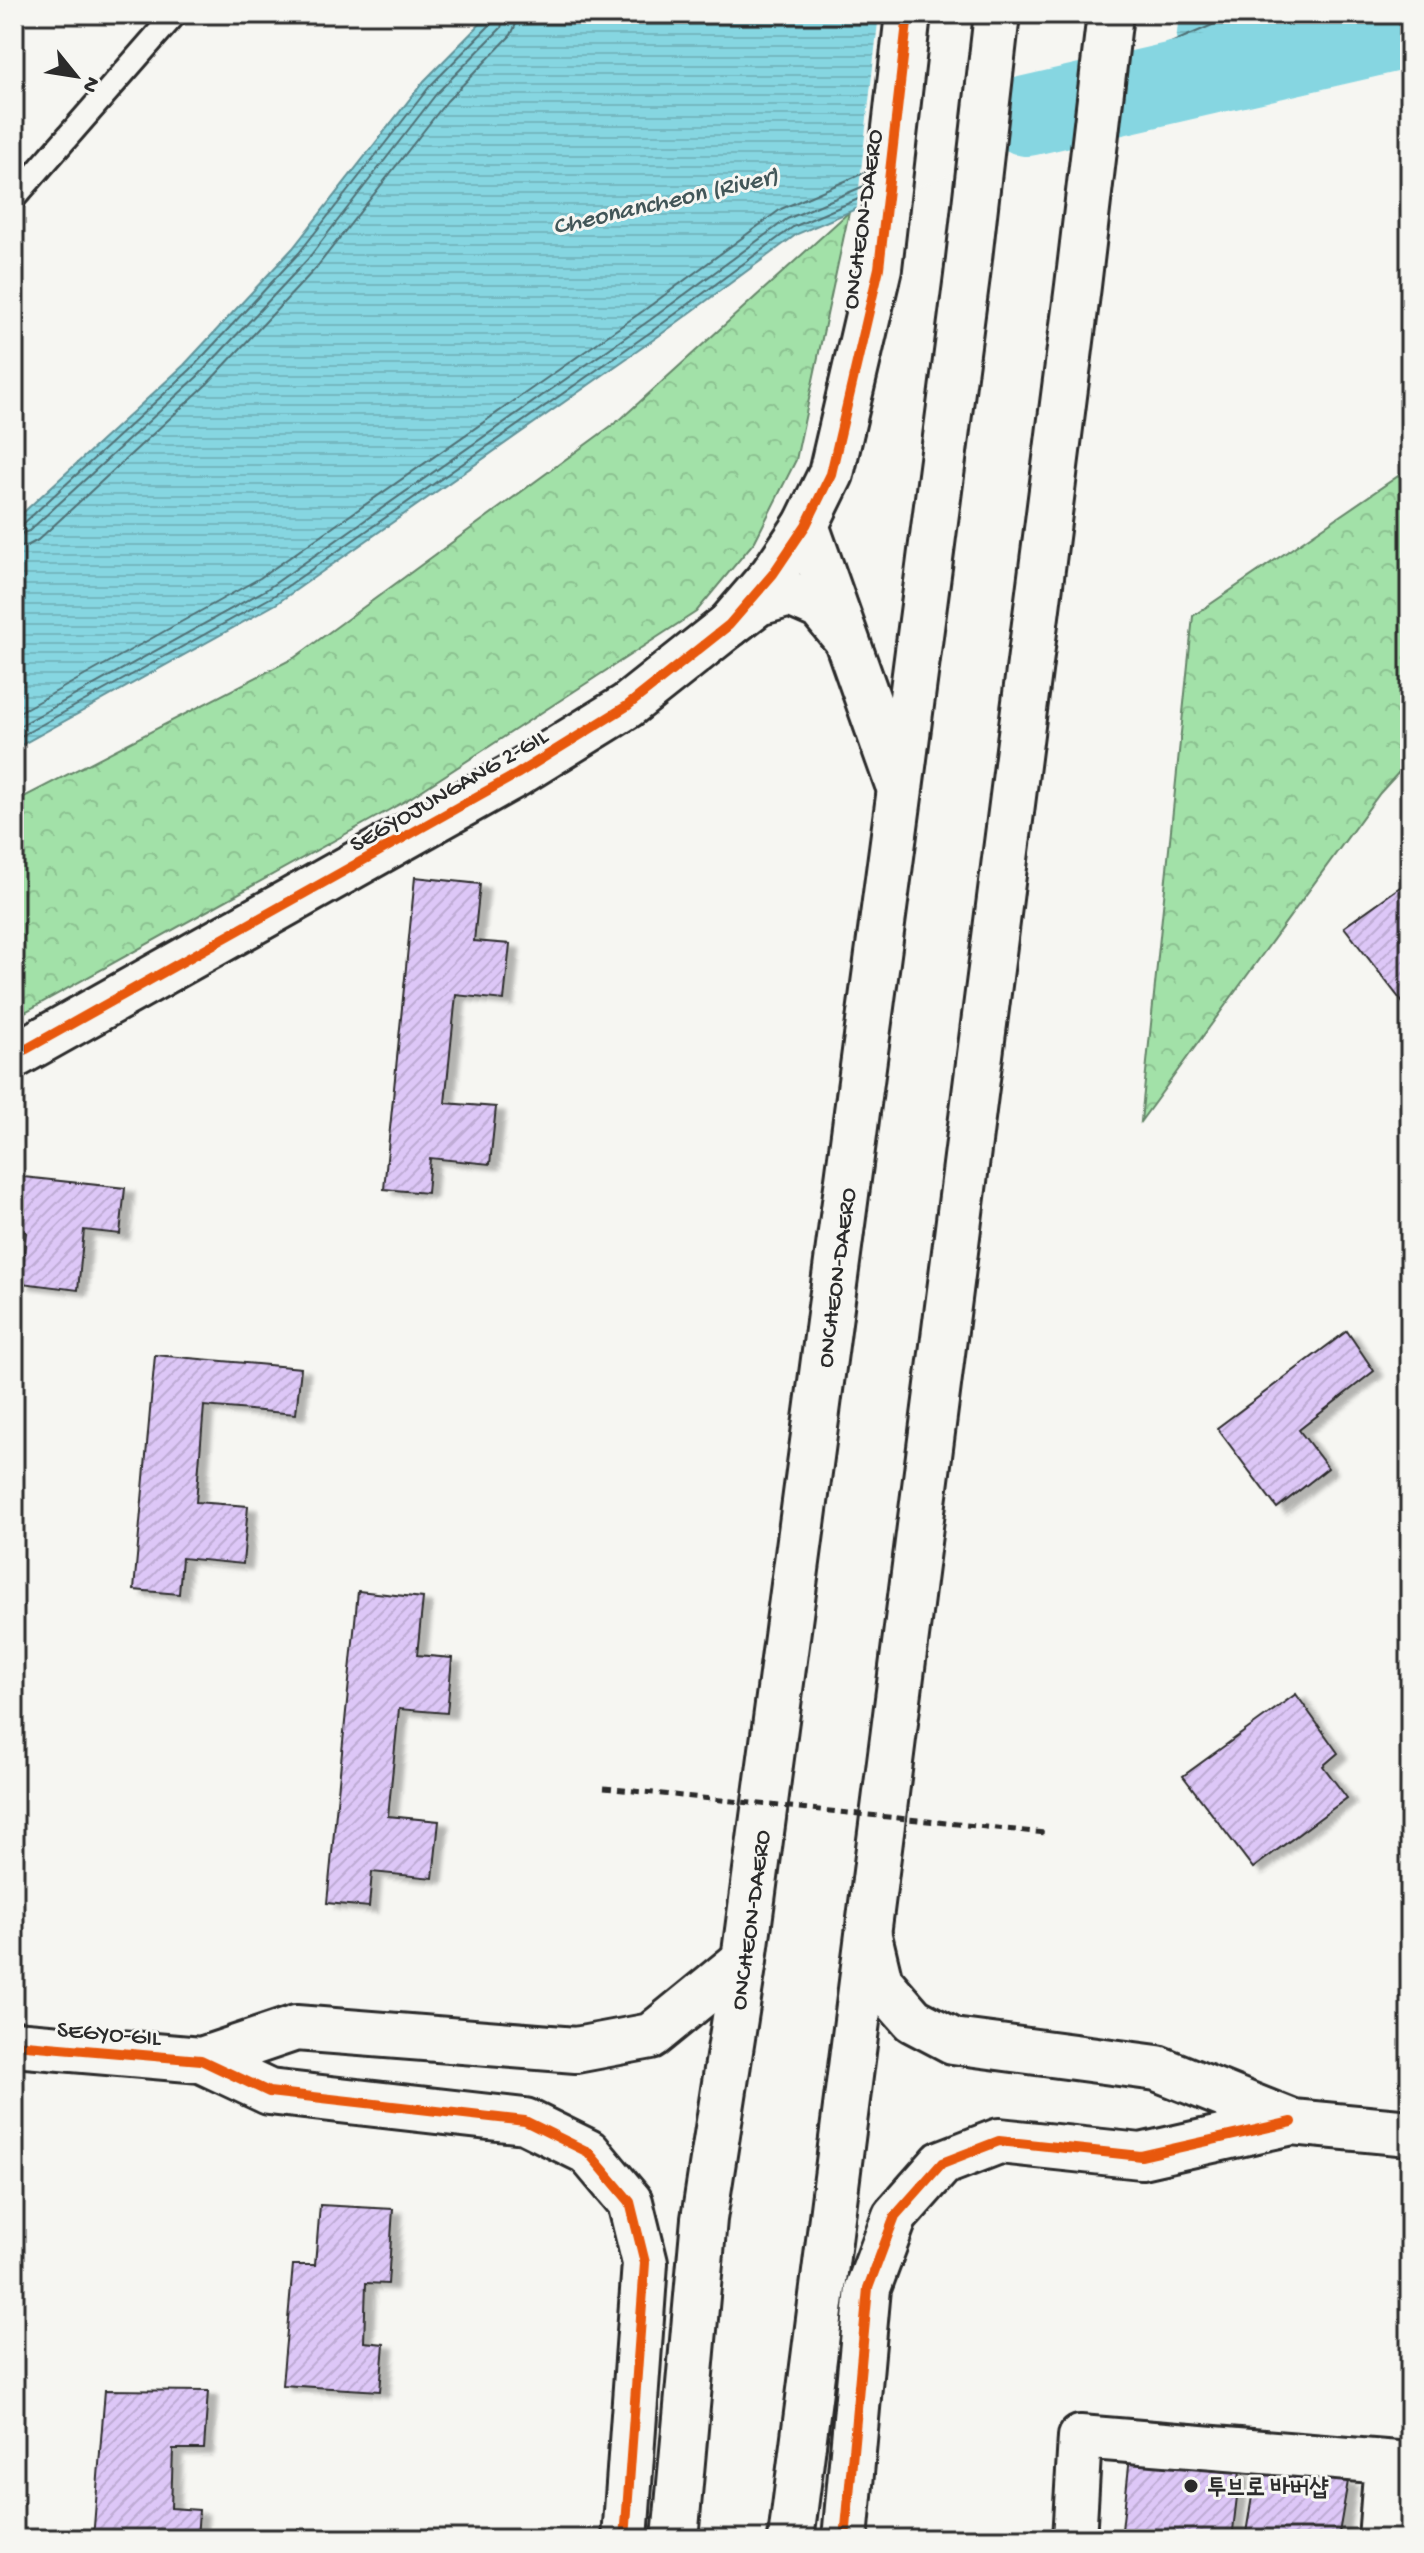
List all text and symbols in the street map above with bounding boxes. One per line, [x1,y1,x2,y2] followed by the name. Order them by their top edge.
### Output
[36,36,116,116] north arrow
[75,71,105,97] text: N
[837,128,891,311] street label: ONCHEON-DAERO
[550,162,782,244] water label: Cheonancheon (River)
[346,723,555,861] street label: SEGYOJUNGANG 2-GIL
[812,1186,865,1370] street label: ONCHEON-DAERO
[725,1828,779,2012] street label: ONCHEON-DAERO
[56,2017,163,2055] street label: SEGYO-GIL
[1207,2475,1329,2504] place label: 투브로 바버샵
[1182,2477,1200,2495] marker: 투브로 바버샵

